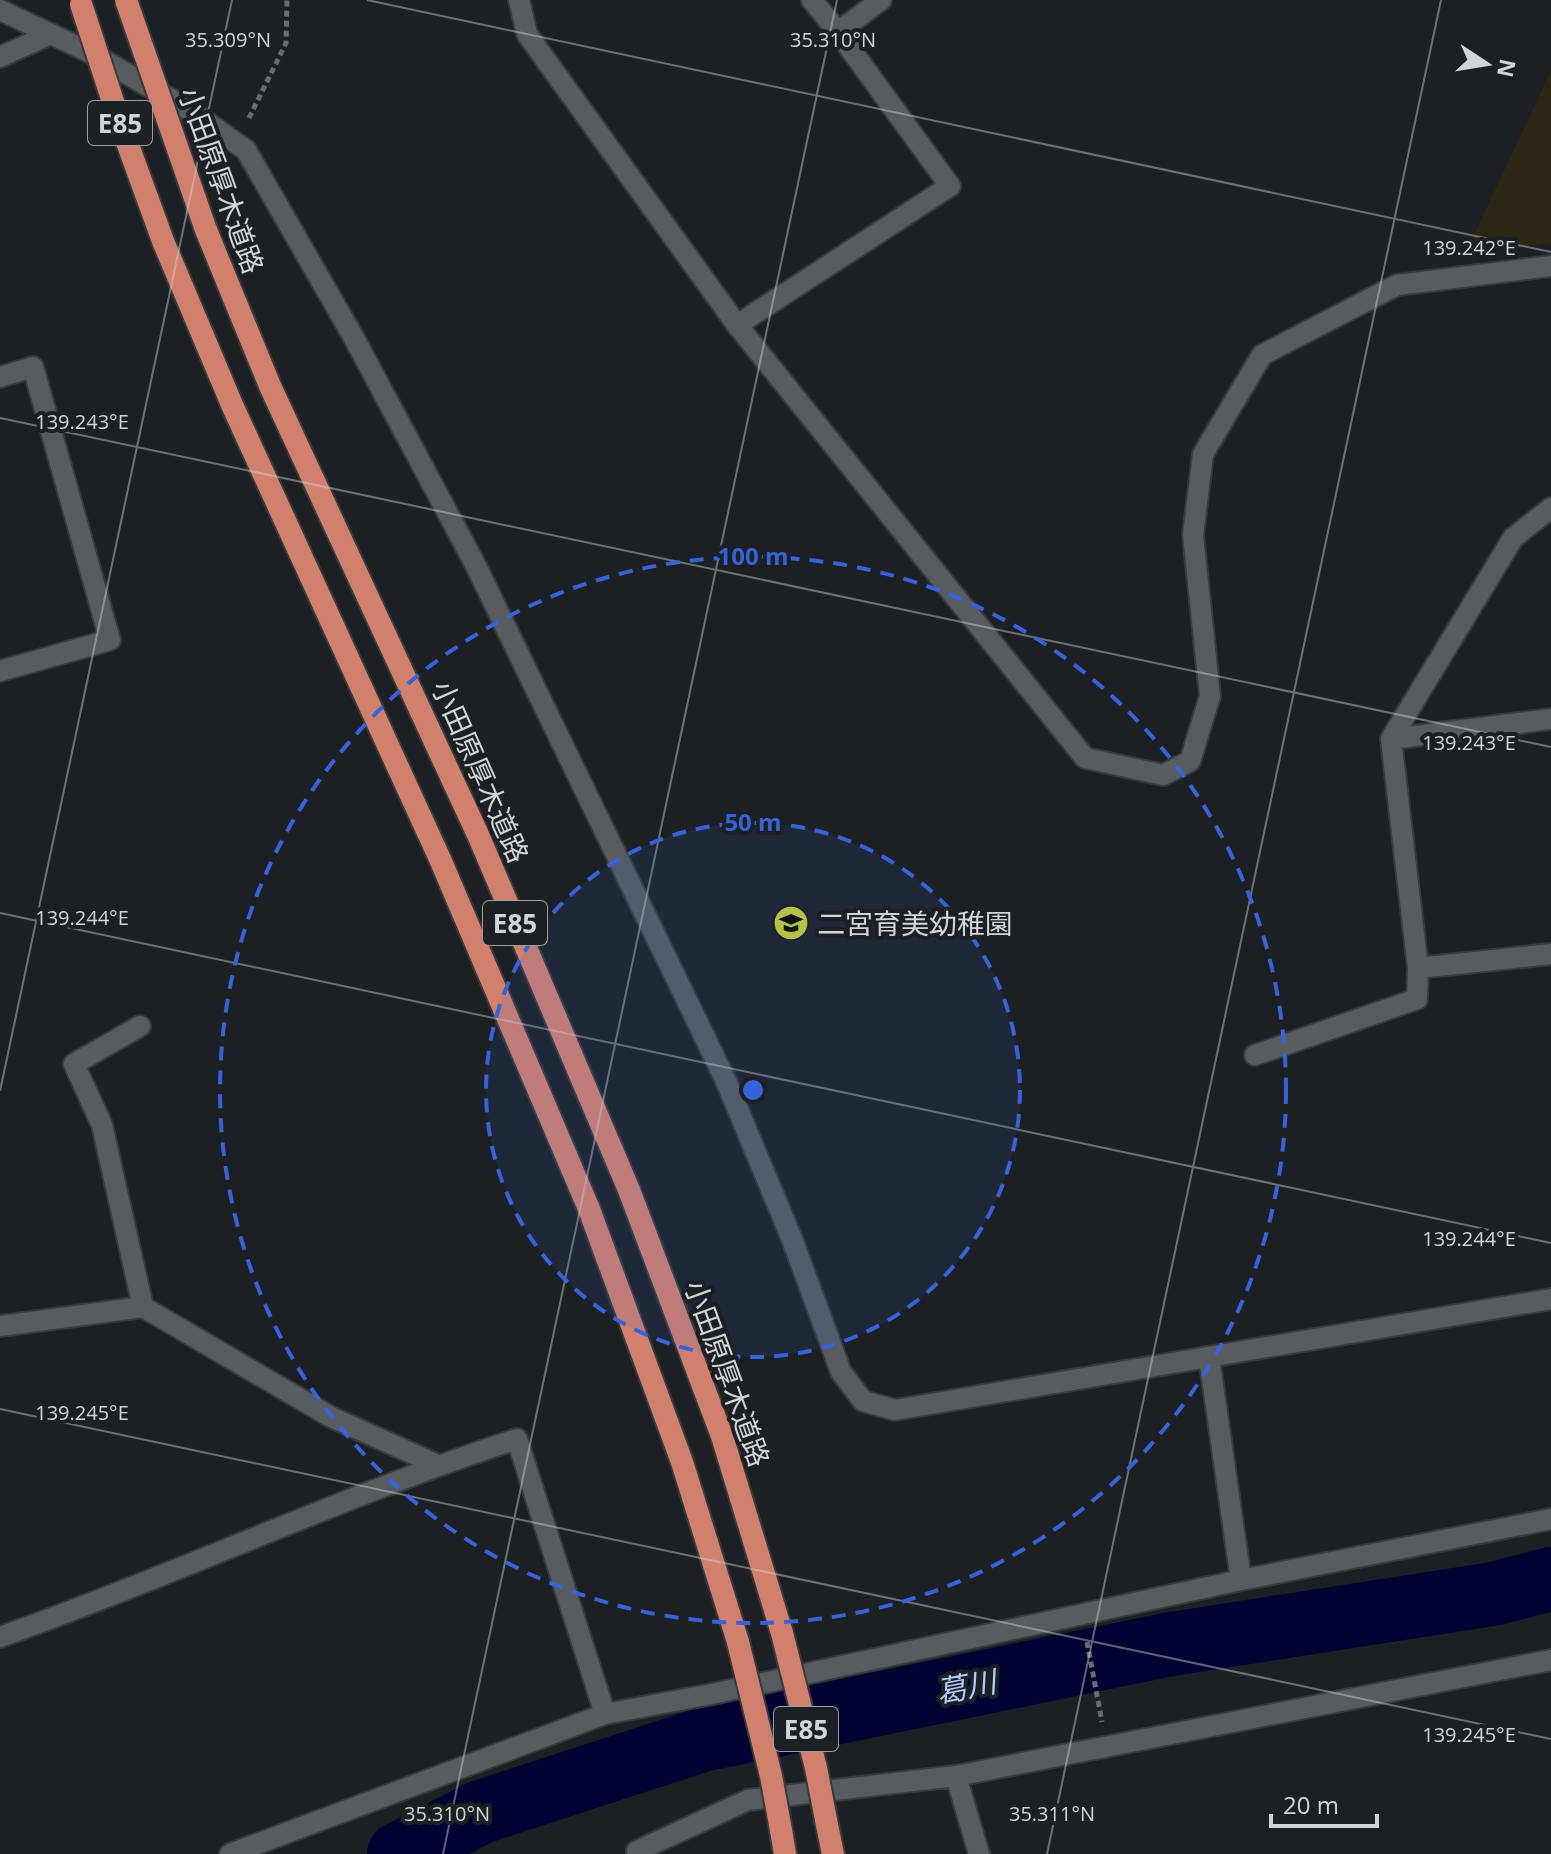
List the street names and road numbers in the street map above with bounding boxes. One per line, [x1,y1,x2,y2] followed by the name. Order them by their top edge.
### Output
[171,81,273,279] street label: 小田原厚木道路
[88,101,152,145] road number: E85
[424,674,538,868] street label: 小田原厚木道路
[483,901,547,945] road number: E85
[677,1274,779,1472] street label: 小田原厚木道路
[774,1707,838,1751] road number: E85

